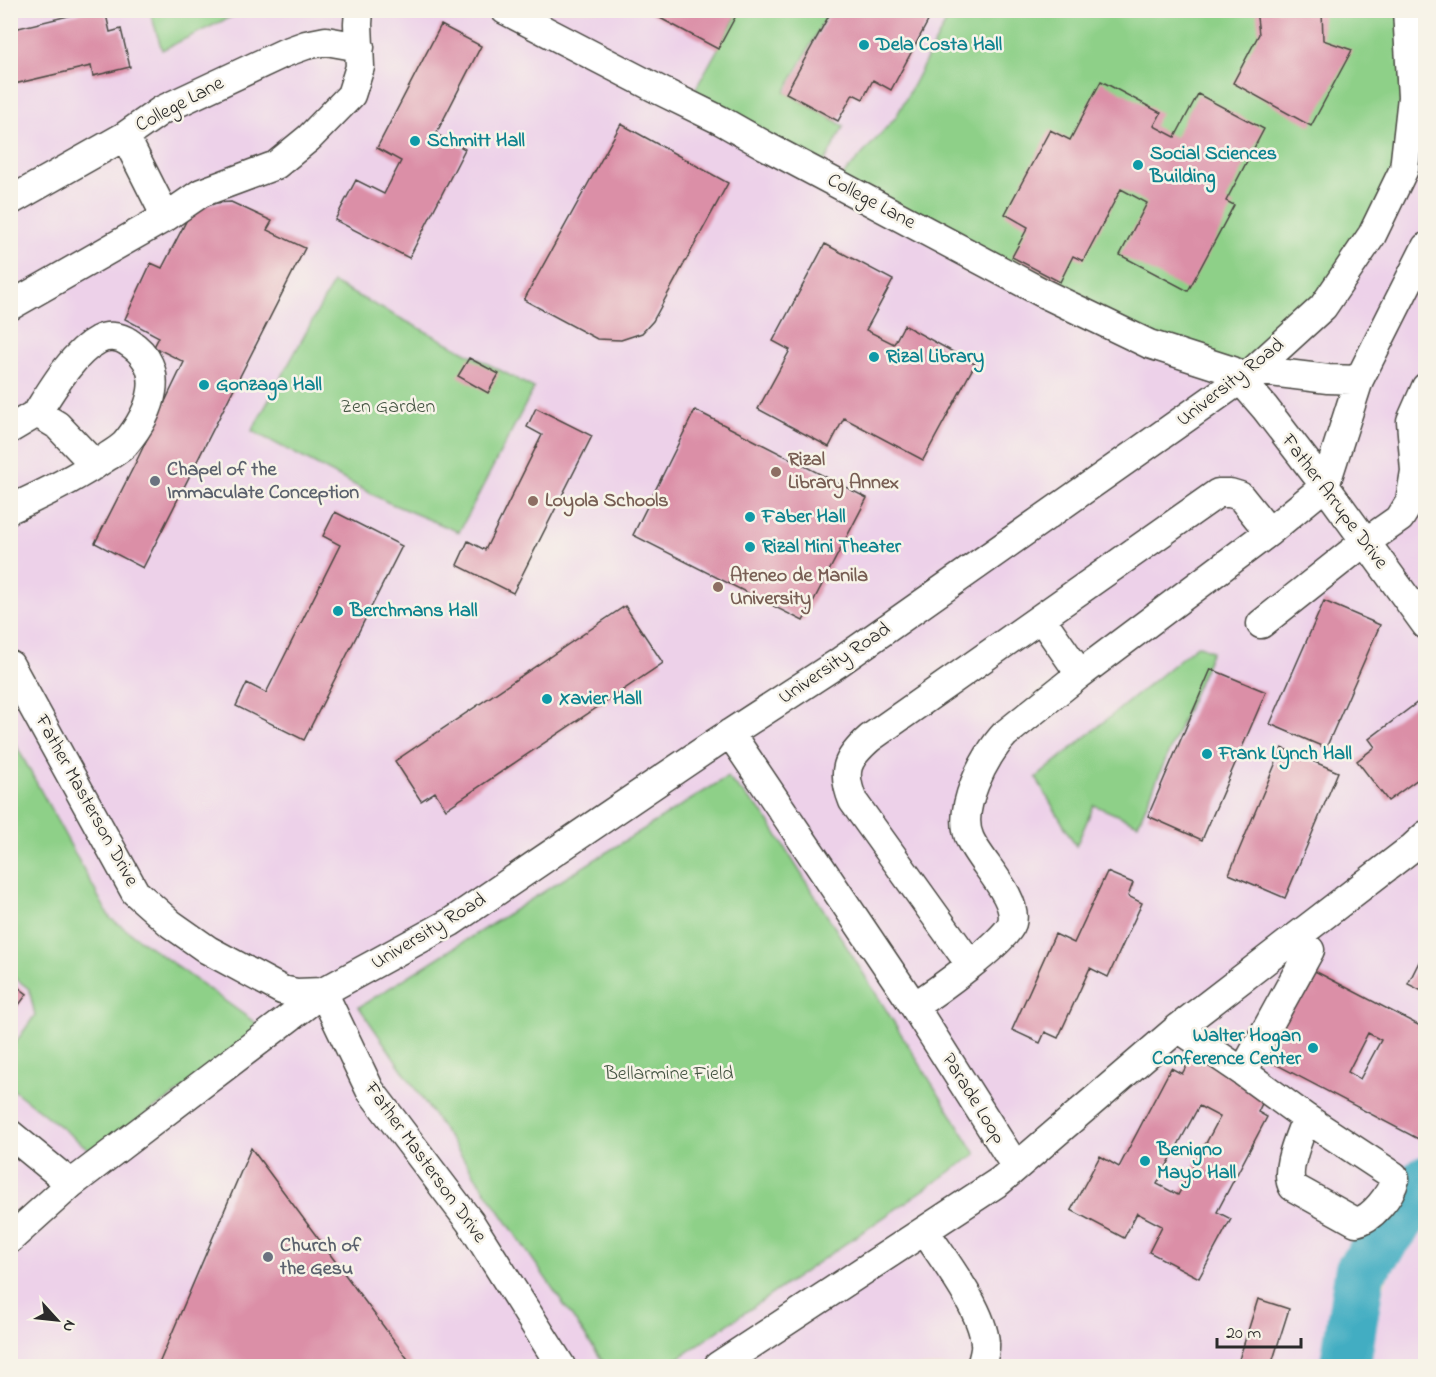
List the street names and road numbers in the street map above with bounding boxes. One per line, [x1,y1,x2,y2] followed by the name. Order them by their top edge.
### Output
[131,70,230,141] street label: College Lane
[821,167,920,238] street label: College Lane
[1171,332,1291,434] street label: University Road
[1273,427,1395,576] street label: Father Arrupe Drive
[773,616,897,712] street label: University Road
[26,709,145,892] street label: Father Masterson Drive
[366,886,492,978] street label: University Road
[934,1048,1013,1150] street label: Parade Loop
[356,1076,493,1249] street label: Father Masterson Drive

